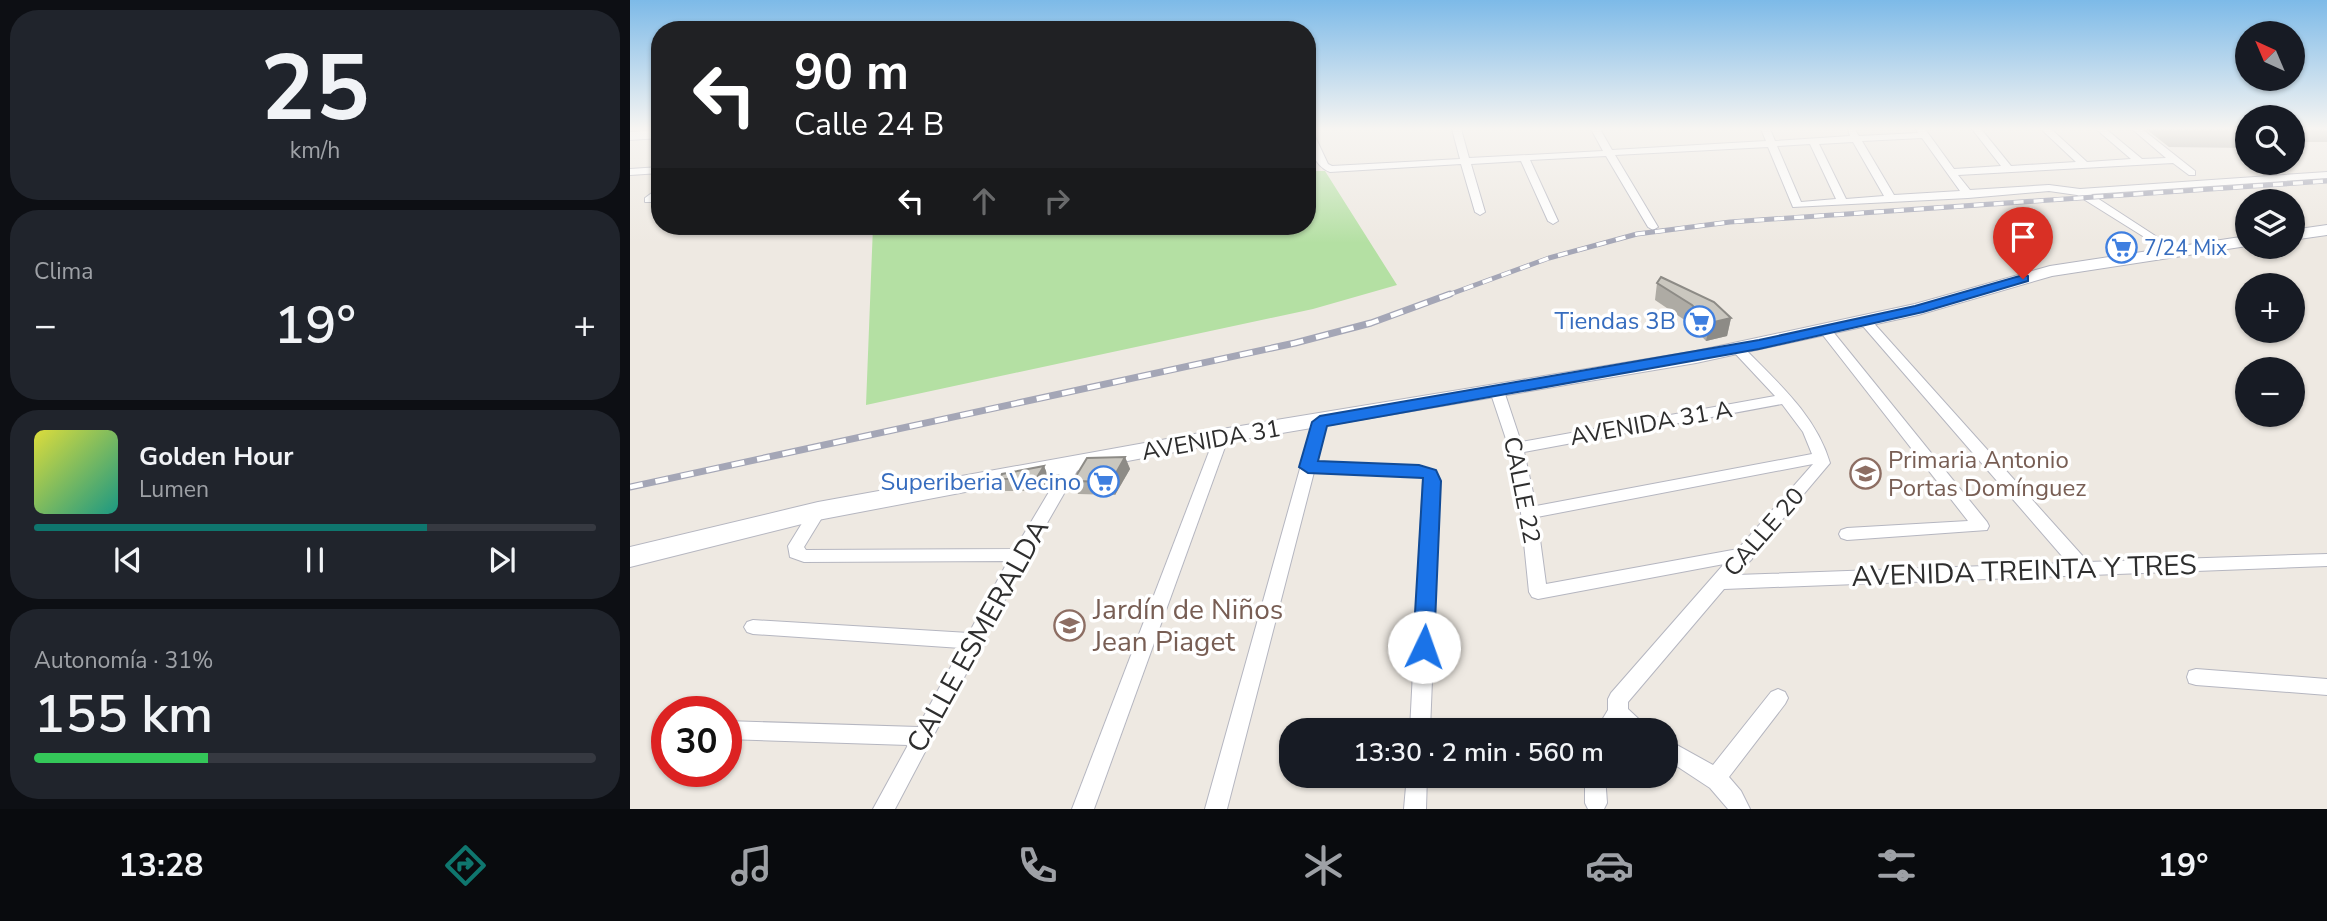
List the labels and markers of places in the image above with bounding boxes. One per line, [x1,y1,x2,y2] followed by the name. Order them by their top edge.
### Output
[1993,207,2053,279] pin
[2104,231,2138,265] supermarket icon: 7/24 Mix
[2144,234,2227,262] place label: 7/24 Mix
[1682,304,1716,338] supermarket icon: Tiendas 3B
[1555,305,1676,337] place label: Tiendas 3B
[1888,444,2086,504] place label: Primaria Antonio Portas Domínguez
[1848,457,1882,491] school or university icon: Primaria Antonio Portas Domínguez
[1087,465,1121,499] supermarket icon: Superiberia Vecino
[880,466,1081,498] place label: Superiberia Vecino
[1092,591,1283,661] place label: Jardín de Niños Jean Piaget
[1053,609,1087,643] school or university icon: Jardín de Niños Jean Piaget

